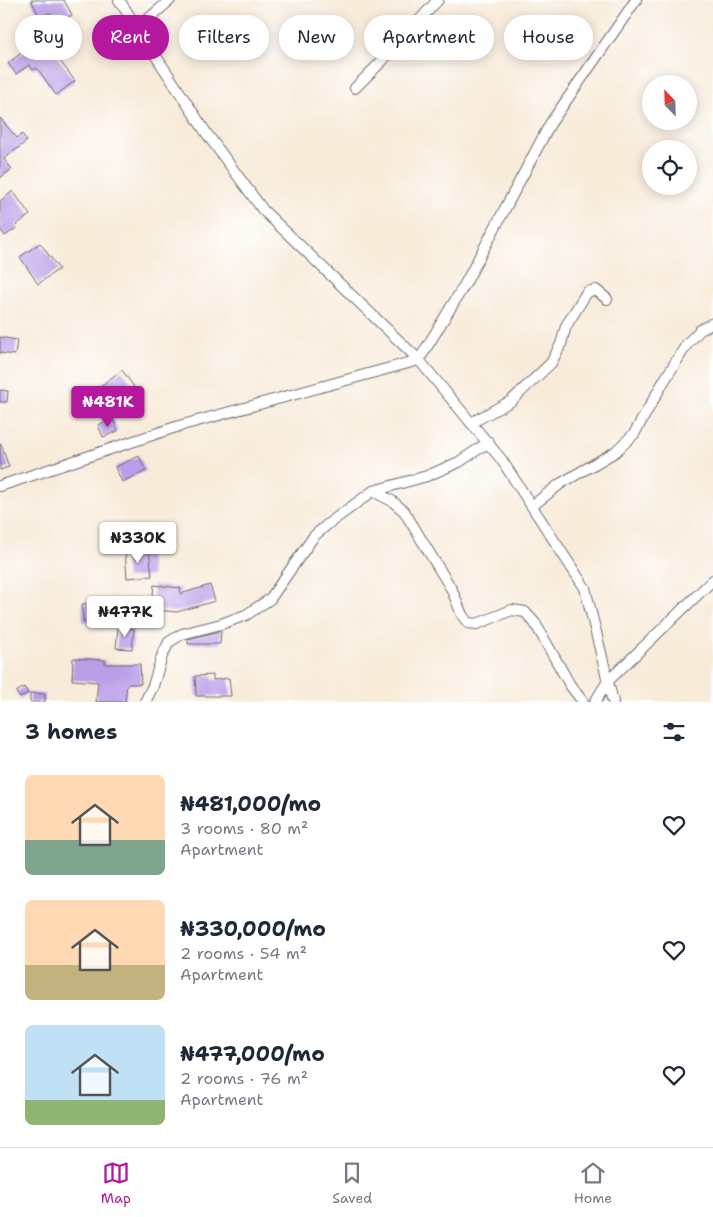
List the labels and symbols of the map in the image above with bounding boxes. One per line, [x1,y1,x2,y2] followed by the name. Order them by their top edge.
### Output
[642,75,698,130] north arrow
[73,386,143,428] pin: ₦481K
[103,522,173,564] pin: ₦330K
[90,596,160,638] pin: ₦477K

